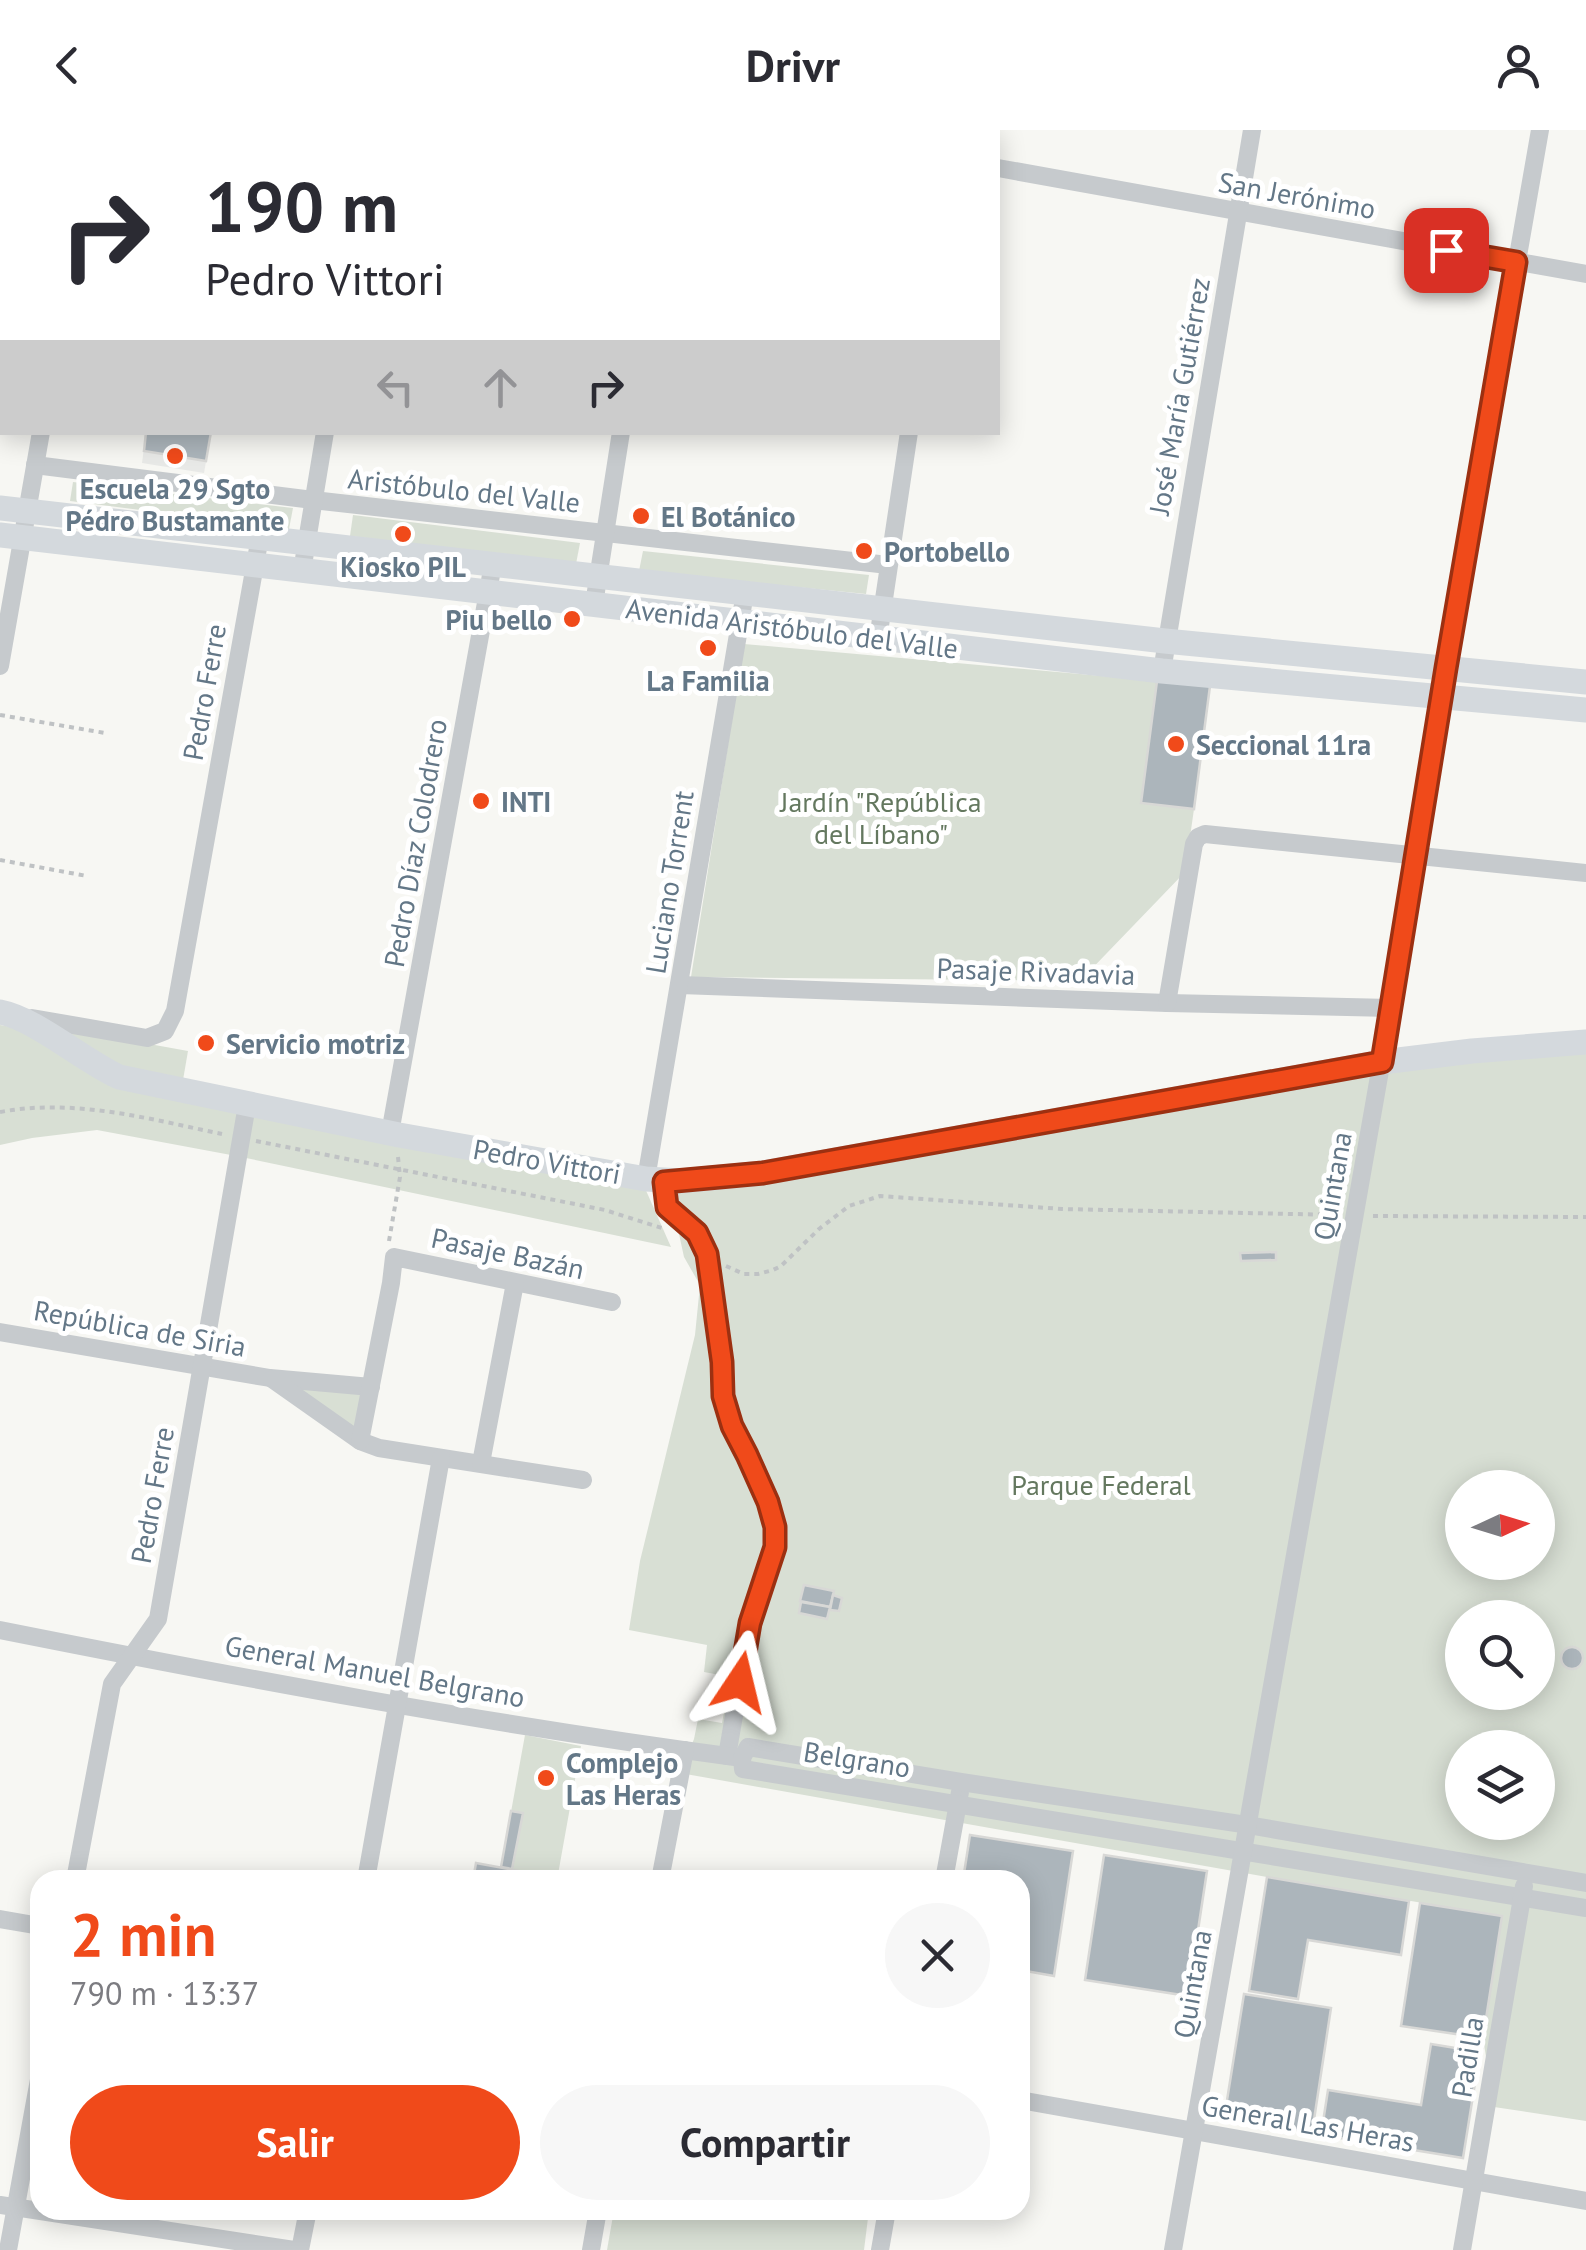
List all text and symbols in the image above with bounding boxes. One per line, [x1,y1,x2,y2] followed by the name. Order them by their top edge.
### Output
[746,36,840,94] text: Drivr
[40,38,95,93] icon: back
[1491,38,1546,93] icon: person
[205,161,398,251] text: 190 m
[1215,163,1379,227] street label: San Jerónimo
[40,170,170,300] icon: right
[1404,208,1489,293] pin
[1419,223,1474,278] icon: arrive
[205,249,445,307] text: Pedro Vittori
[1140,275,1218,518] street label: José María Gutiérrez
[368,360,423,415] icon: left
[473,360,528,415] icon: ahead
[578,360,633,415] icon: right
[164,445,186,467] marker: Escuela 29 Sgto Pédro Bustamante
[346,459,582,521] street label: Aristóbulo del Valle
[66,470,284,539] place label: Escuela 29 Sgto Pédro Bustamante
[661,498,796,535] place label: El Botánico
[630,505,652,527] marker: El Botánico
[392,523,414,545] marker: Kiosko PIL
[884,533,1010,570] place label: Portobello
[853,540,875,562] marker: Portobello
[340,548,466,585] place label: Kiosko PIL
[624,589,960,667] street label: Avenida Aristóbulo del Valle
[446,601,552,638] place label: Piu bello
[561,608,583,630] marker: Piu bello
[174,621,234,763] street label: Pedro Ferre
[697,637,719,659] marker: La Familia
[646,662,770,699] place label: La Familia
[375,716,455,970] street label: Pedro Díaz Colodrero
[1196,726,1371,763] place label: Seccional 11ra
[1165,733,1187,755] marker: Seccional 11ra
[501,783,551,820] place label: INTI
[779,783,982,852] park label: Jardín "República del Líbano"
[636,787,702,976] street label: Luciano Torrent
[470,790,492,812] marker: INTI
[936,949,1136,993] street label: Pasaje Rivadavia
[226,1025,405,1062] place label: Servicio motriz
[195,1032,217,1054] marker: Servicio motriz
[1304,1129,1360,1243] street label: Quintana
[470,1130,624,1192] street label: Pedro Vittori
[428,1219,588,1287] street label: Pasaje Bazán
[31,1291,249,1365] street label: República de Siria
[122,1424,182,1566] street label: Pedro Ferre
[1011,1466,1191,1503] park label: Parque Federal
[1445,1470,1555,1580] north arrow
[1445,1470,1555,1840] map controls
[1445,1600,1555,1710] button: search
[222,1626,528,1716] street label: General Manuel Belgrano
[688,1630,792,1734] position arrow
[1445,1730,1555,1840] button: layers
[801,1732,913,1786] street label: Belgrano
[566,1744,681,1813] place label: Complejo Las Heras
[535,1767,557,1789] marker: Complejo Las Heras
[70,1895,216,1973] text: 2 min
[885,1903,990,2008] button: close
[1164,1927,1220,2041] street label: Quintana
[70,1972,259,2014] text: 790 m · 13:37
[1442,2014,1492,2100] street label: Padilla
[70,2085,520,2200] button: Salir
[540,2085,990,2200] button: Compartir
[1199,2086,1417,2160] street label: General Las Heras

